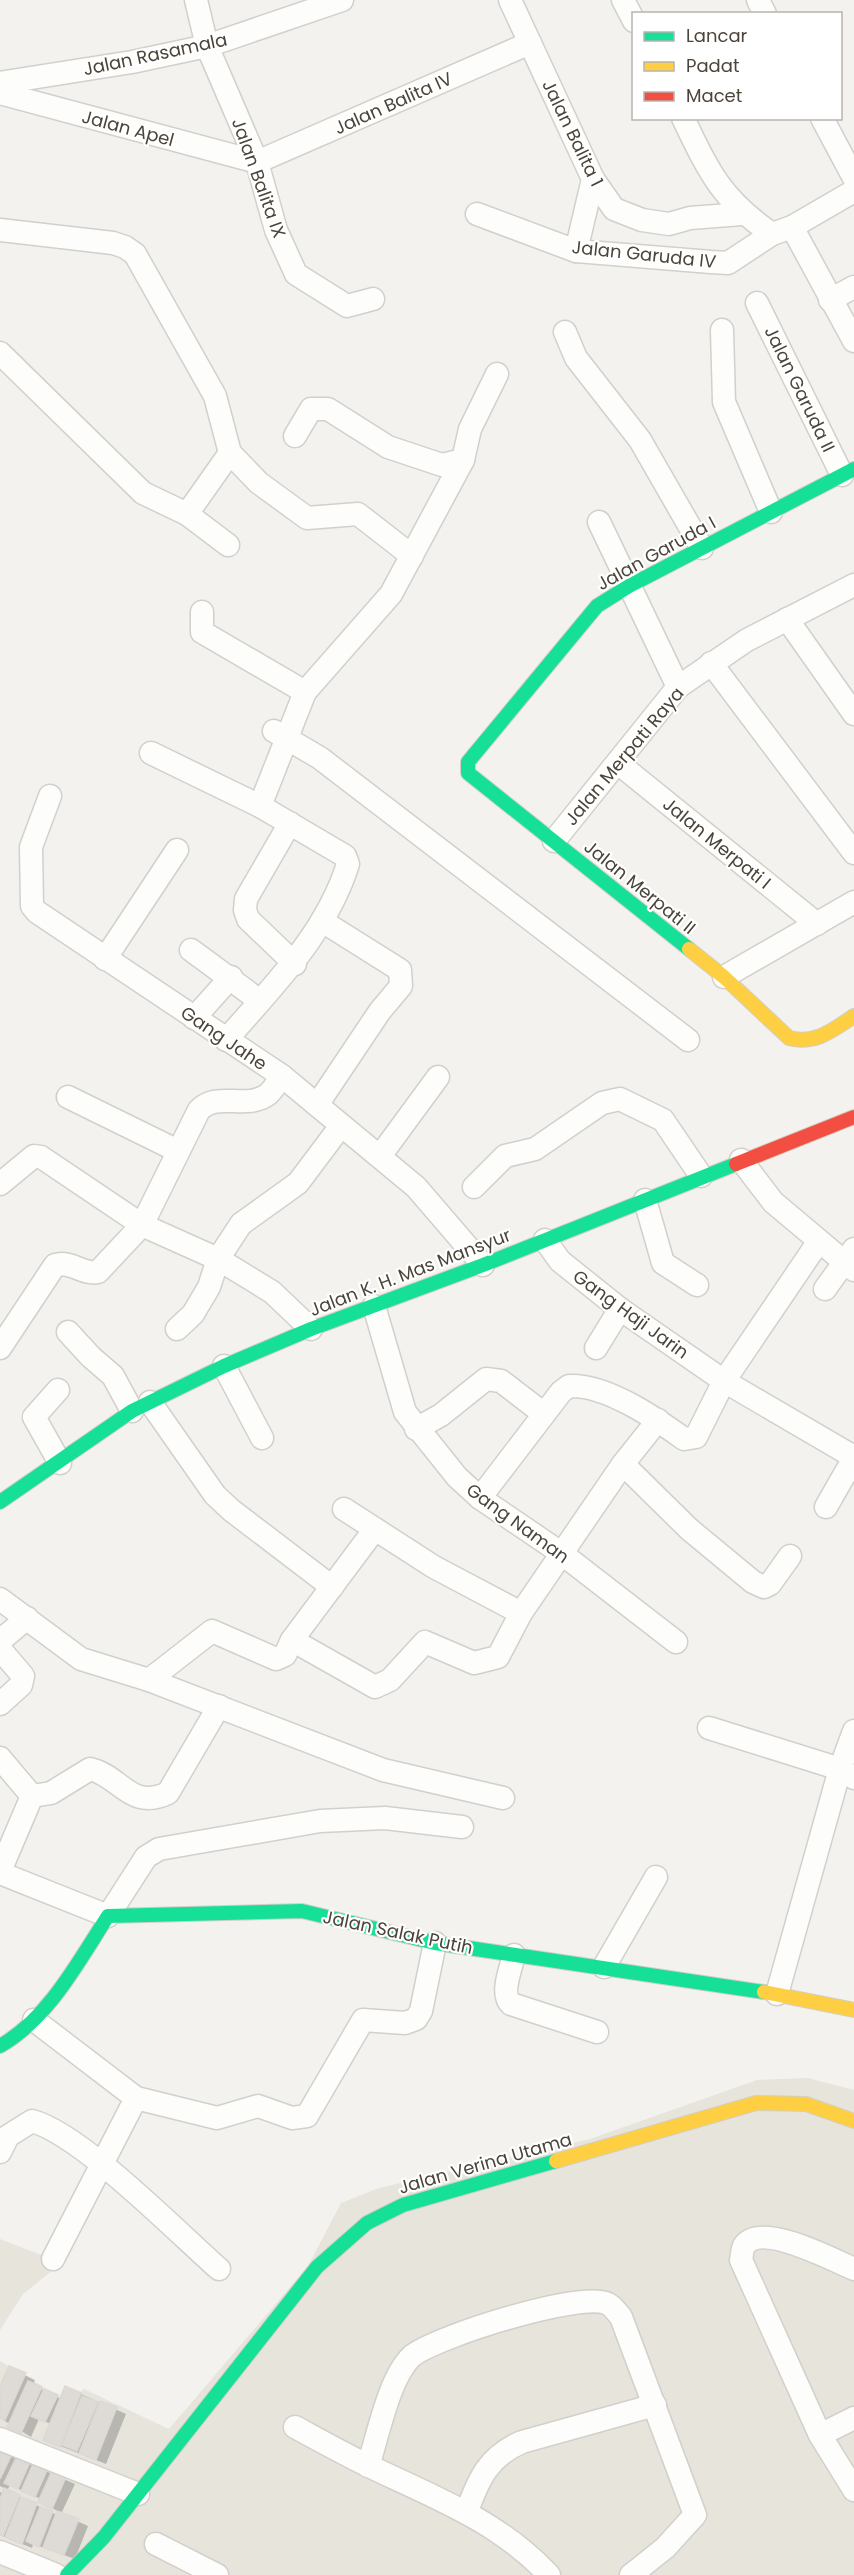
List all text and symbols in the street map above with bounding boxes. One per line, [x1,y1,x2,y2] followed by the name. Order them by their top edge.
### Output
[632,12,842,120] legend
[686,23,748,48] text: Lancar
[81,27,229,81] street label: Jalan Rasamala
[686,53,739,78] text: Padat
[330,66,456,140] street label: Jalan Balita IV
[536,75,610,191] street label: Jalan Balita 1
[686,83,742,108] text: Macet
[79,104,177,152] street label: Jalan Apel
[226,115,292,241] street label: Jalan Balita IX
[571,234,717,274] street label: Jalan Garuda IV
[759,322,841,456] street label: Jalan Garuda II
[592,510,720,596] street label: Jalan Garuda I
[559,681,689,831] street label: Jalan Merpati Raya
[658,792,776,894] street label: Jalan Merpati I
[579,834,701,940] street label: Jalan Merpati II
[176,1000,272,1076] street label: Gang Jahe
[306,1222,515,1322] street label: Jalan K. H. Mas Mansyur
[568,1264,694,1364] street label: Gang Haji Jarin
[461,1477,575,1569] street label: Gang Naman
[321,1904,475,1960] street label: Jalan Salak Putih
[395,2126,575,2200] street label: Jalan Verina Utama

